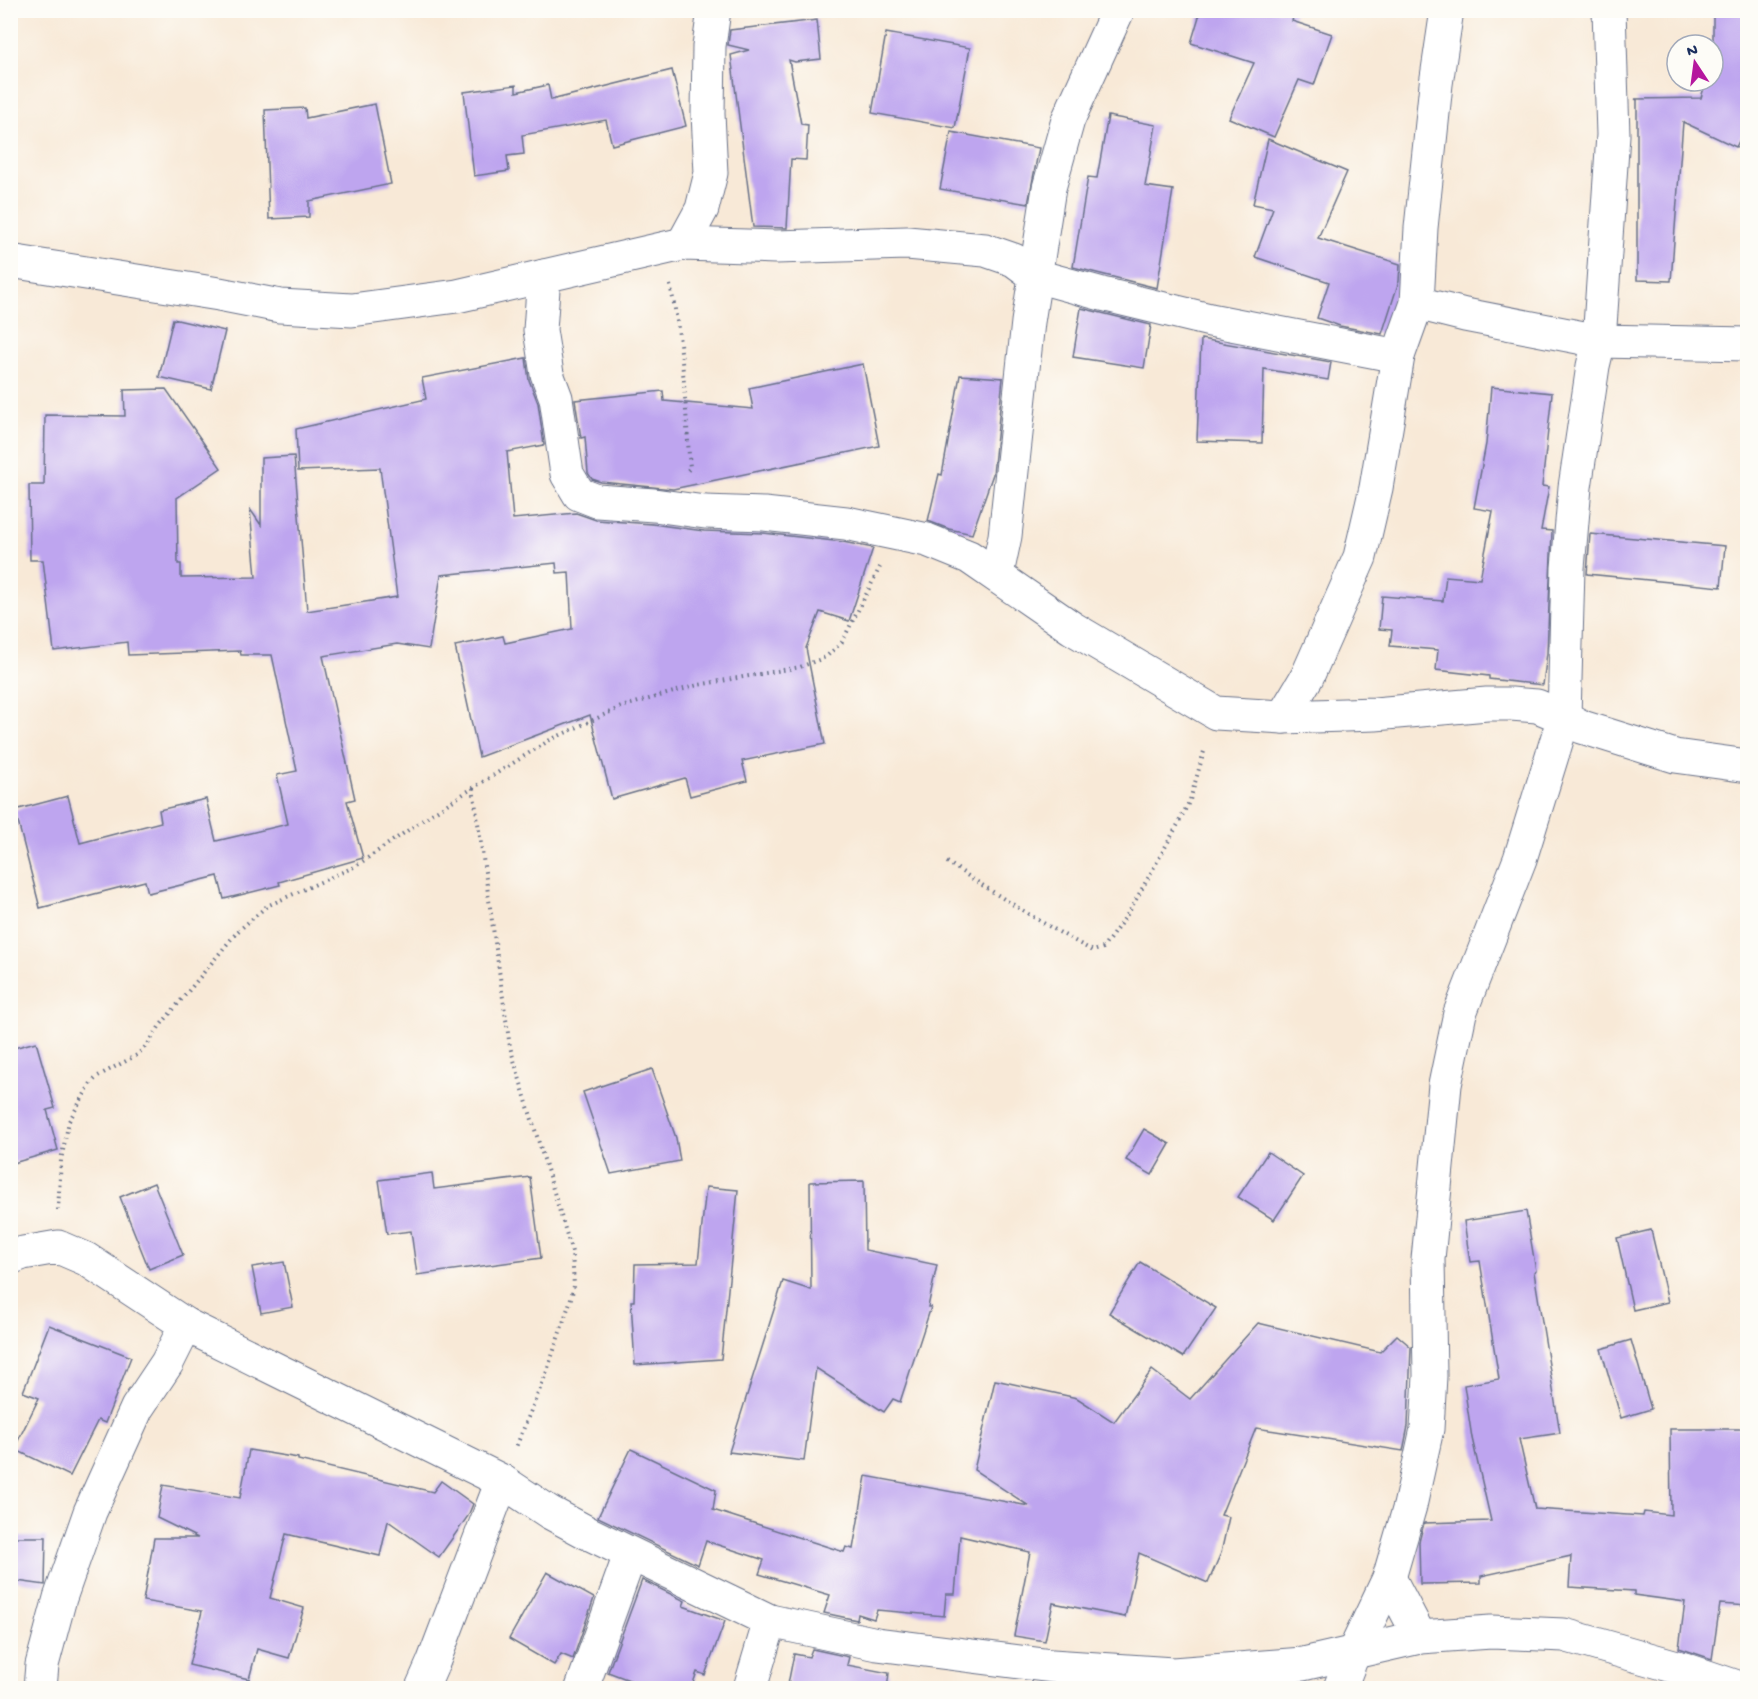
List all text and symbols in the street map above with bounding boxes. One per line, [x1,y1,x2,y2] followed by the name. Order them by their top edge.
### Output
[1665,33,1725,93] north arrow
[1685,41,1700,62] text: N

